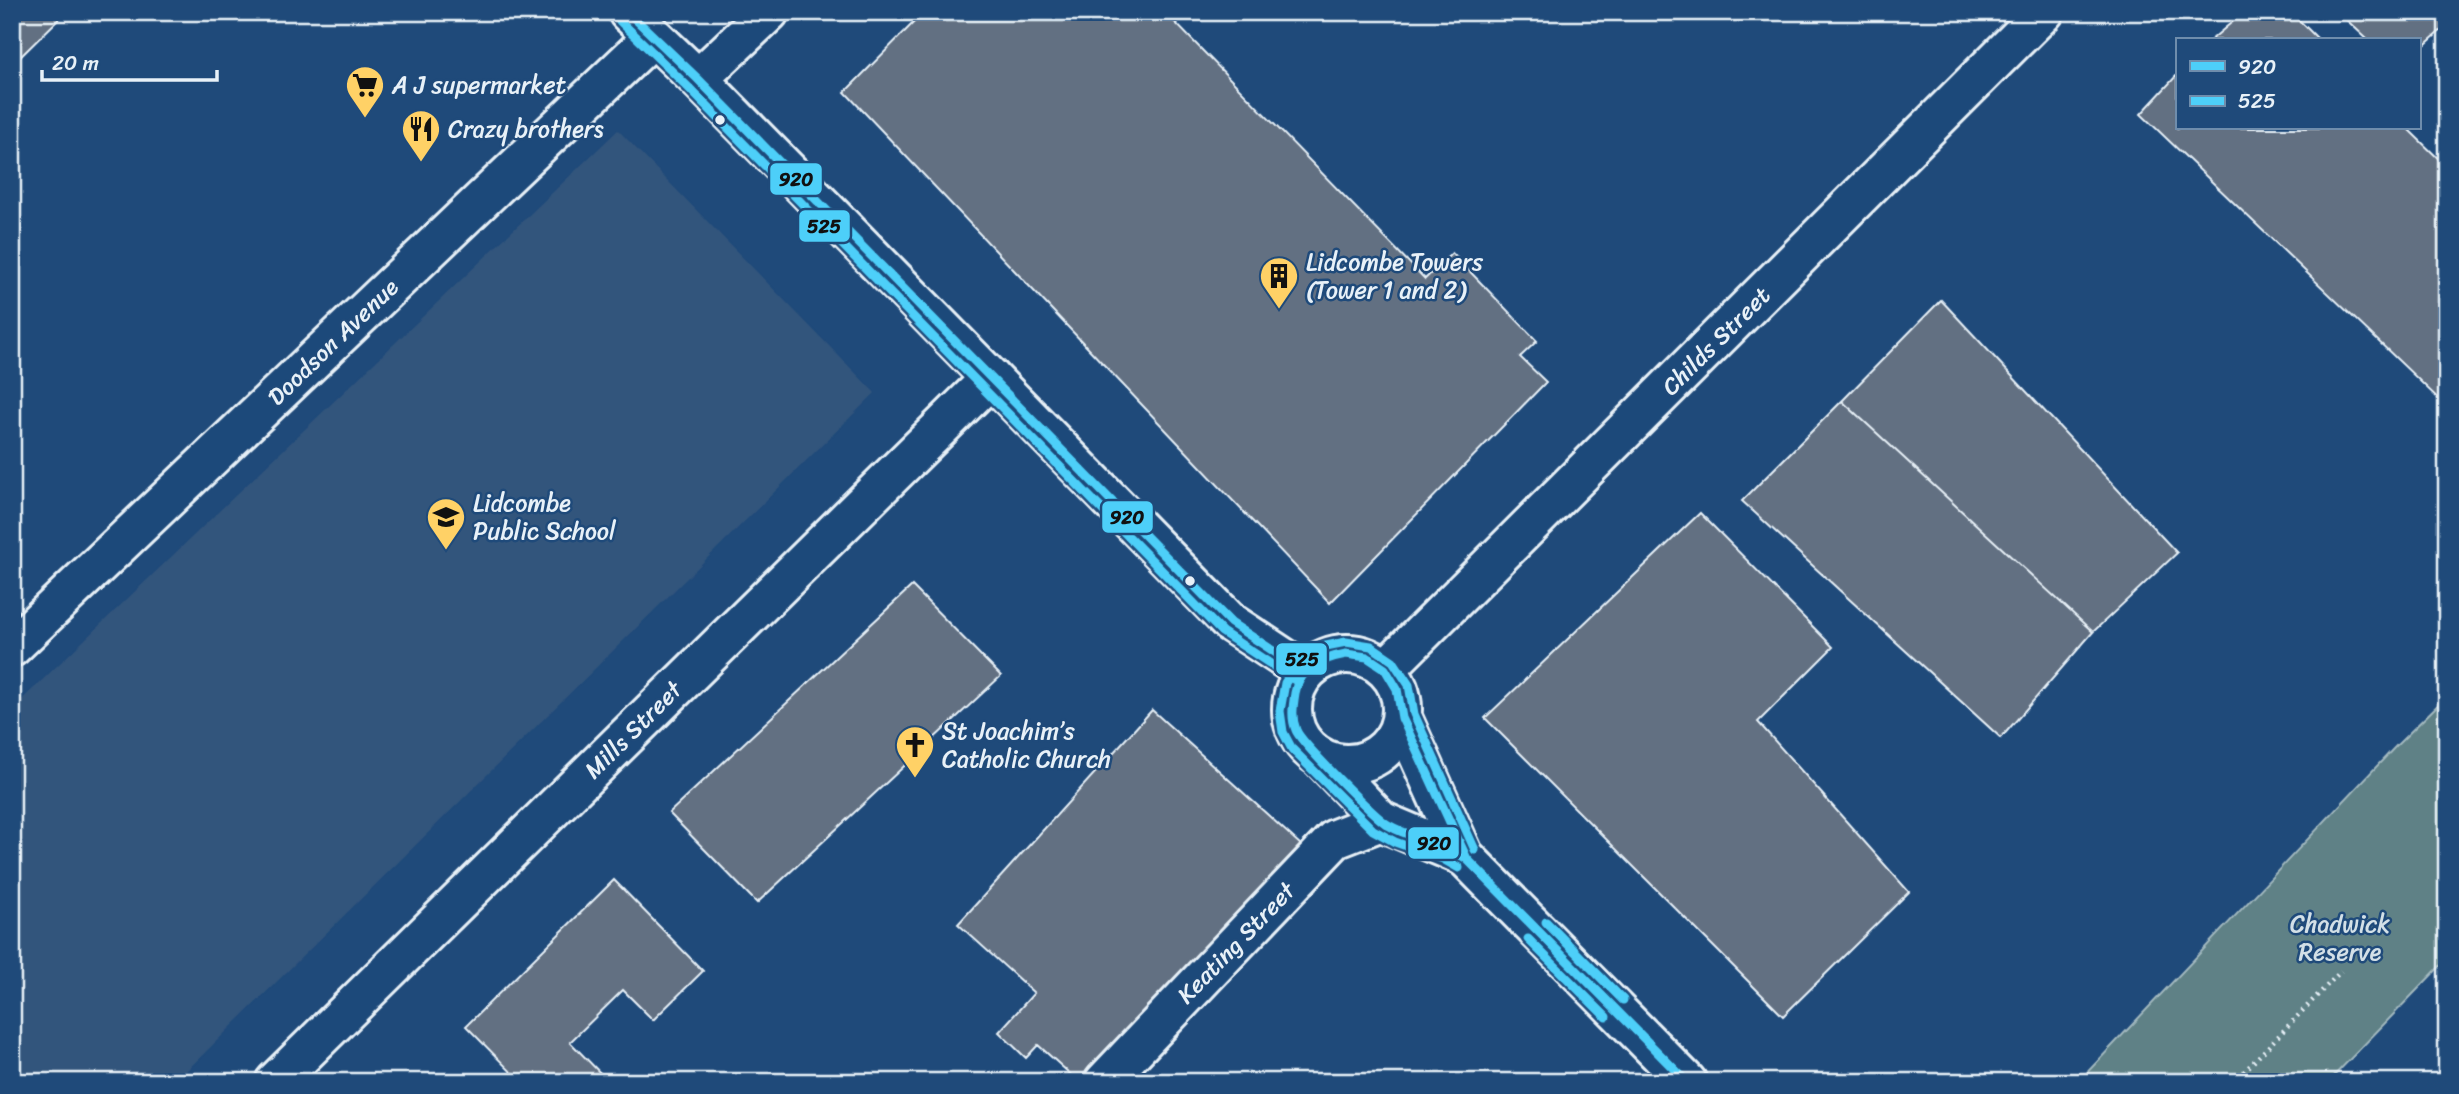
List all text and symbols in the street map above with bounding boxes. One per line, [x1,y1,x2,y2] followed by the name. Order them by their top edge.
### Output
[42,38,217,82] scale bar
[2176,38,2420,130] legend
[52,44,99,82] text: 20 m
[2238,48,2276,86] text: 920
[344,64,386,119] supermarket icon: A J supermarket
[391,64,566,106] place label: A J supermarket
[2238,82,2276,120] text: 525
[400,108,442,163] restaurant icon: Crazy brothers
[448,108,604,150] place label: Crazy brothers
[713,113,727,127] unlabelled marker
[769,162,823,196] line badge: 920
[779,163,813,196] text: 920
[798,209,851,243] line badge: 525
[807,210,841,243] text: 525
[1306,241,1484,311] place label: Lidcombe Towers (Tower 1 and 2)
[1258,255,1300,310] building icon: Lidcombe Towers (Tower 1 and 2)
[257,267,409,416] street label: Doodson Avenue
[1651,276,1781,406] street label: Childs Street
[473,482,617,552] place label: Lidcombe Public School
[425,496,467,551] school or university icon: Lidcombe Public School
[1101,500,1154,534] line badge: 920
[1110,501,1144,534] text: 920
[1183,574,1197,588] unlabelled marker
[1275,642,1328,676] line badge: 525
[1285,643,1319,676] text: 525
[574,670,693,789] street label: Mills Street
[942,710,1111,780] place label: St Joachim’s Catholic Church
[894,724,936,779] church icon: St Joachim’s Catholic Church
[1407,826,1460,860] line badge: 920
[1417,827,1451,860] text: 920
[1166,871,1307,1014] street label: Keating Street
[2290,903,2390,973] park label: Chadwick Reserve

